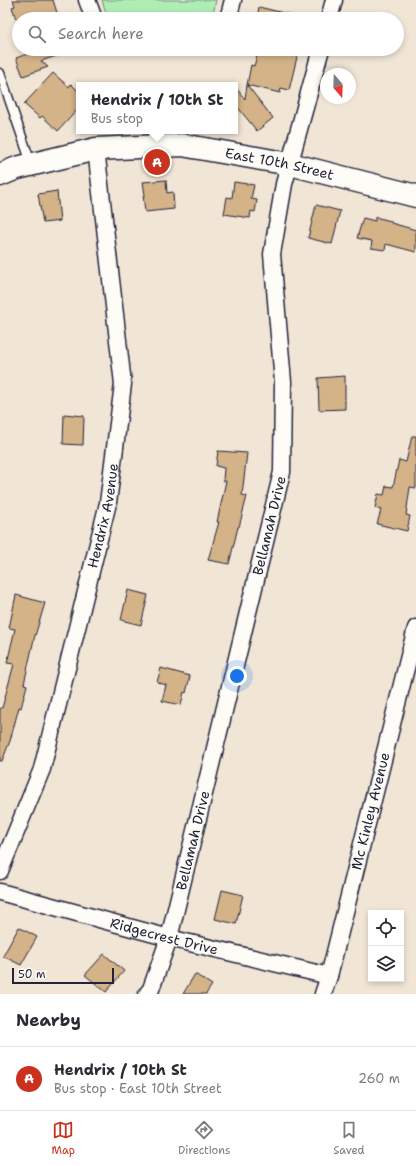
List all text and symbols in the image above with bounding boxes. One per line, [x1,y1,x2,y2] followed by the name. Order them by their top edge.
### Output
[12,12,404,56] search box
[26,23,48,45] icon: search
[58,24,144,44] text: Search here
[320,68,356,104] north arrow
[76,82,238,134] popup
[91,90,223,110] text: Hendrix / 10th St
[91,110,143,127] text: Bus stop
[224,144,336,184] street label: East 10th Street
[144,147,170,177] pin: A
[83,462,122,570] street label: Hendrix Avenue
[248,474,290,577] street label: Bellamah Drive
[227,666,247,686] your location
[347,750,394,872] street label: Mc Kinley Avenue
[172,789,213,892] street label: Bellamah Drive
[368,910,404,982] map controls
[368,910,404,946] button: locate
[108,913,220,958] street label: Ridgecrest Drive
[368,946,404,982] button: layers
[12,966,114,985] scale bar
[18,967,46,982] text: 50 m
[16,1009,81,1031] text: Nearby
[54,1060,187,1080] text: Hendrix / 10th St
[24,1070,34,1087] text: A
[358,1070,400,1087] text: 260 m
[54,1080,222,1097] text: Bus stop · East 10th Street
[51,1119,75,1158] tab: Map
[178,1119,230,1158] tab: Directions
[333,1119,365,1158] tab: Saved

